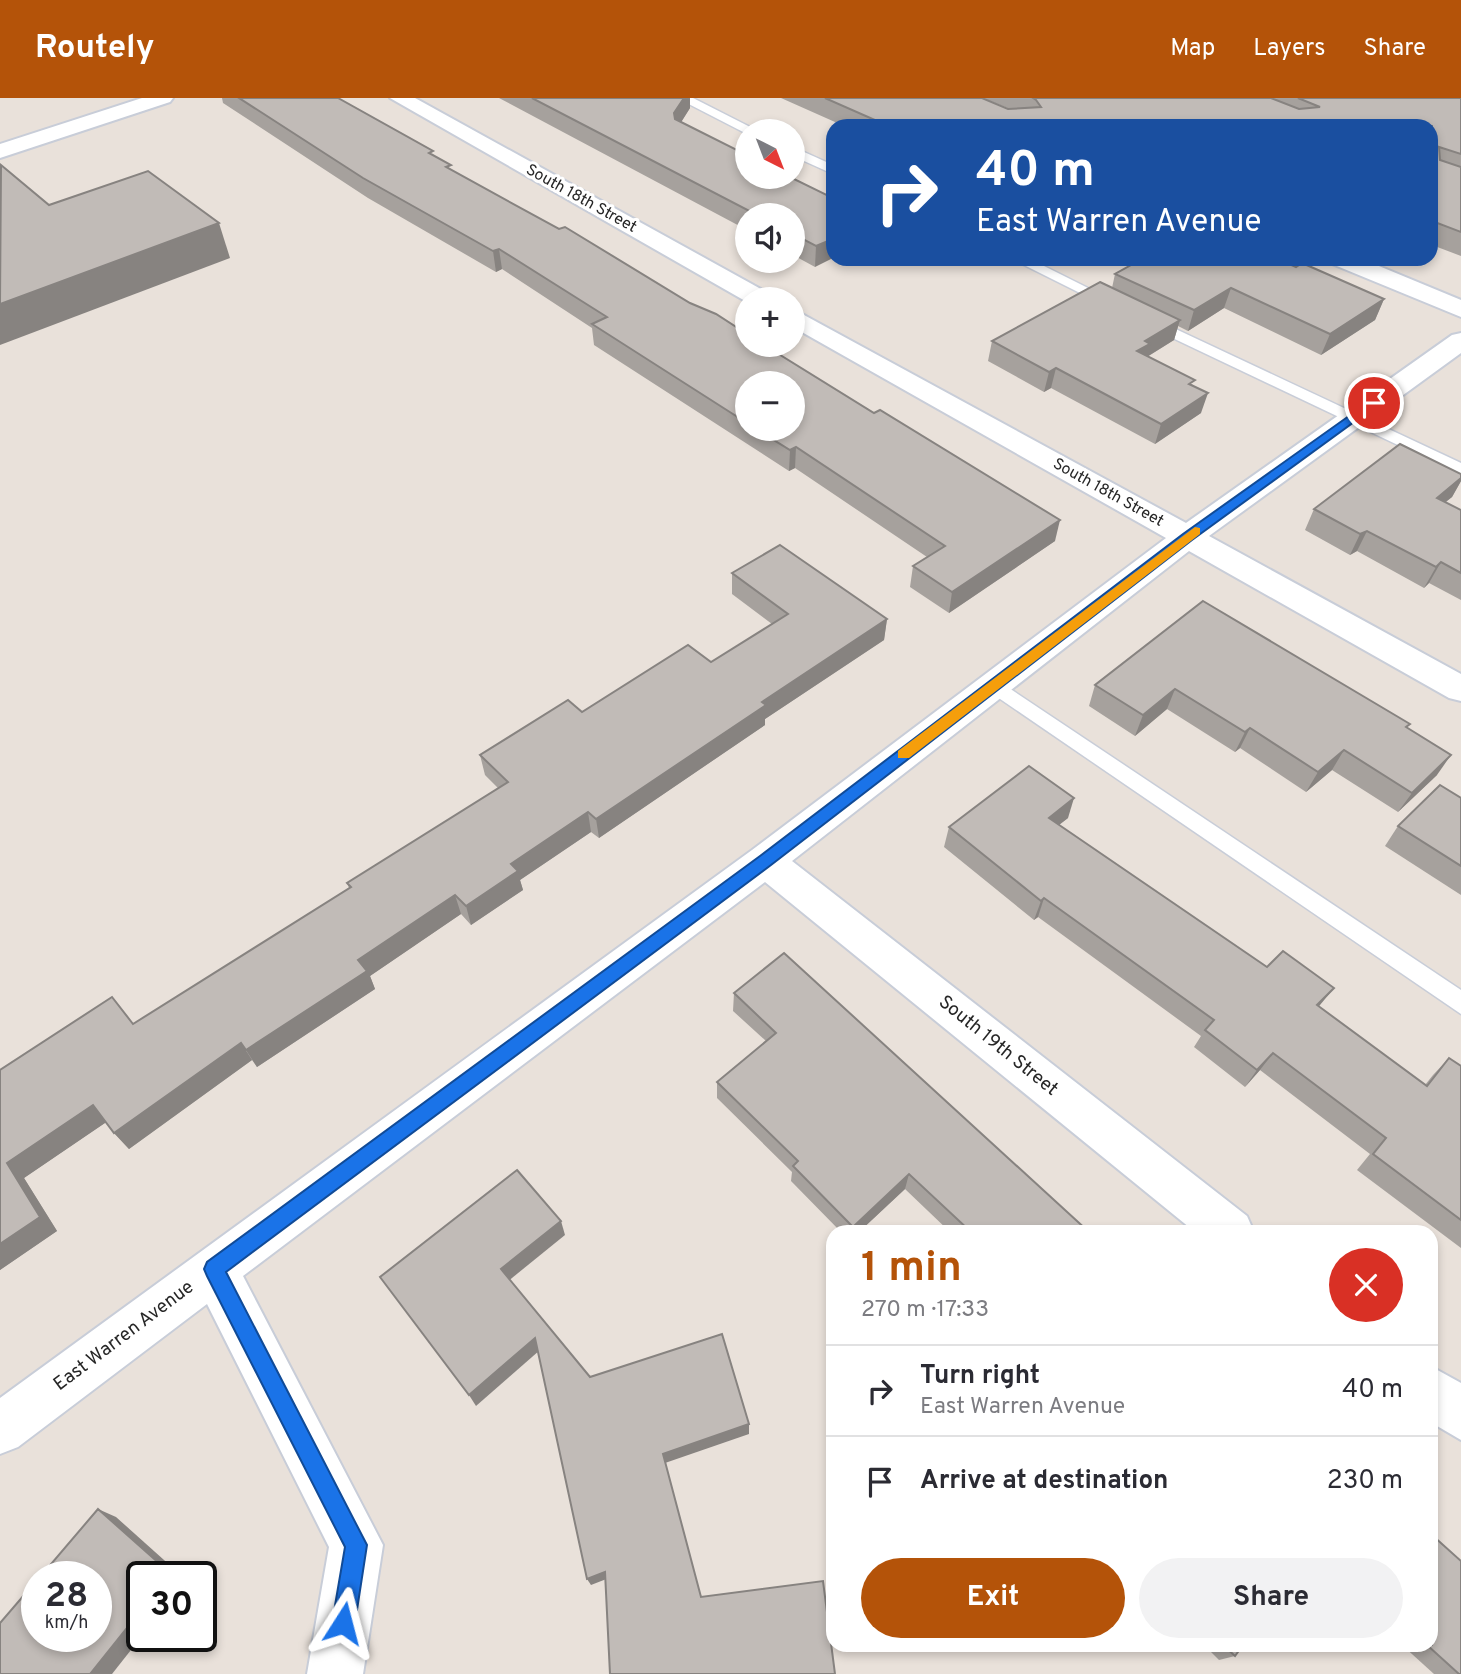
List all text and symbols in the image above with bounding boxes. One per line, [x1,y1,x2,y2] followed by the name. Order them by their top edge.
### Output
[35,28,154,70] text: Routely
[1170,34,1215,64] text: Map
[1253,34,1325,64] text: Layers
[1363,34,1426,64] text: Share
[735,119,805,189] north arrow
[735,119,805,441] map controls
[976,142,1095,204] text: 40 m
[861,147,952,238] icon: right
[522,160,640,238] street label: South 18th Street
[735,203,805,273] button: sound
[976,203,1262,243] text: East Warren Avenue
[735,287,805,357] button: +
[735,371,805,441] button: −
[1344,373,1404,433] pin
[1355,384,1393,422] icon: arrive
[1049,454,1167,532] street label: South 18th Street
[933,990,1063,1102] street label: South 19th Street
[861,1243,962,1296] text: 1 min
[1329,1248,1403,1322] button: close
[49,1275,199,1397] street label: East Warren Avenue
[861,1296,989,1325] text: 270 m · 17:33
[920,1360,1040,1393] text: Turn right
[861,1372,899,1410] icon: right
[1342,1374,1403,1407] text: 40 m
[920,1393,1125,1422] text: East Warren Avenue
[861,1463,899,1501] icon: arrive
[920,1465,1168,1498] text: Arrive at destination
[1327,1465,1403,1498] text: 230 m
[861,1558,1125,1638] button: Exit
[1139,1558,1403,1638] button: Share
[126,1561,217,1652] speed limit sign: 30
[45,1575,88,1619] text: 28
[306,1586,380,1660] position arrow
[45,1612,88,1635] text: km/h

